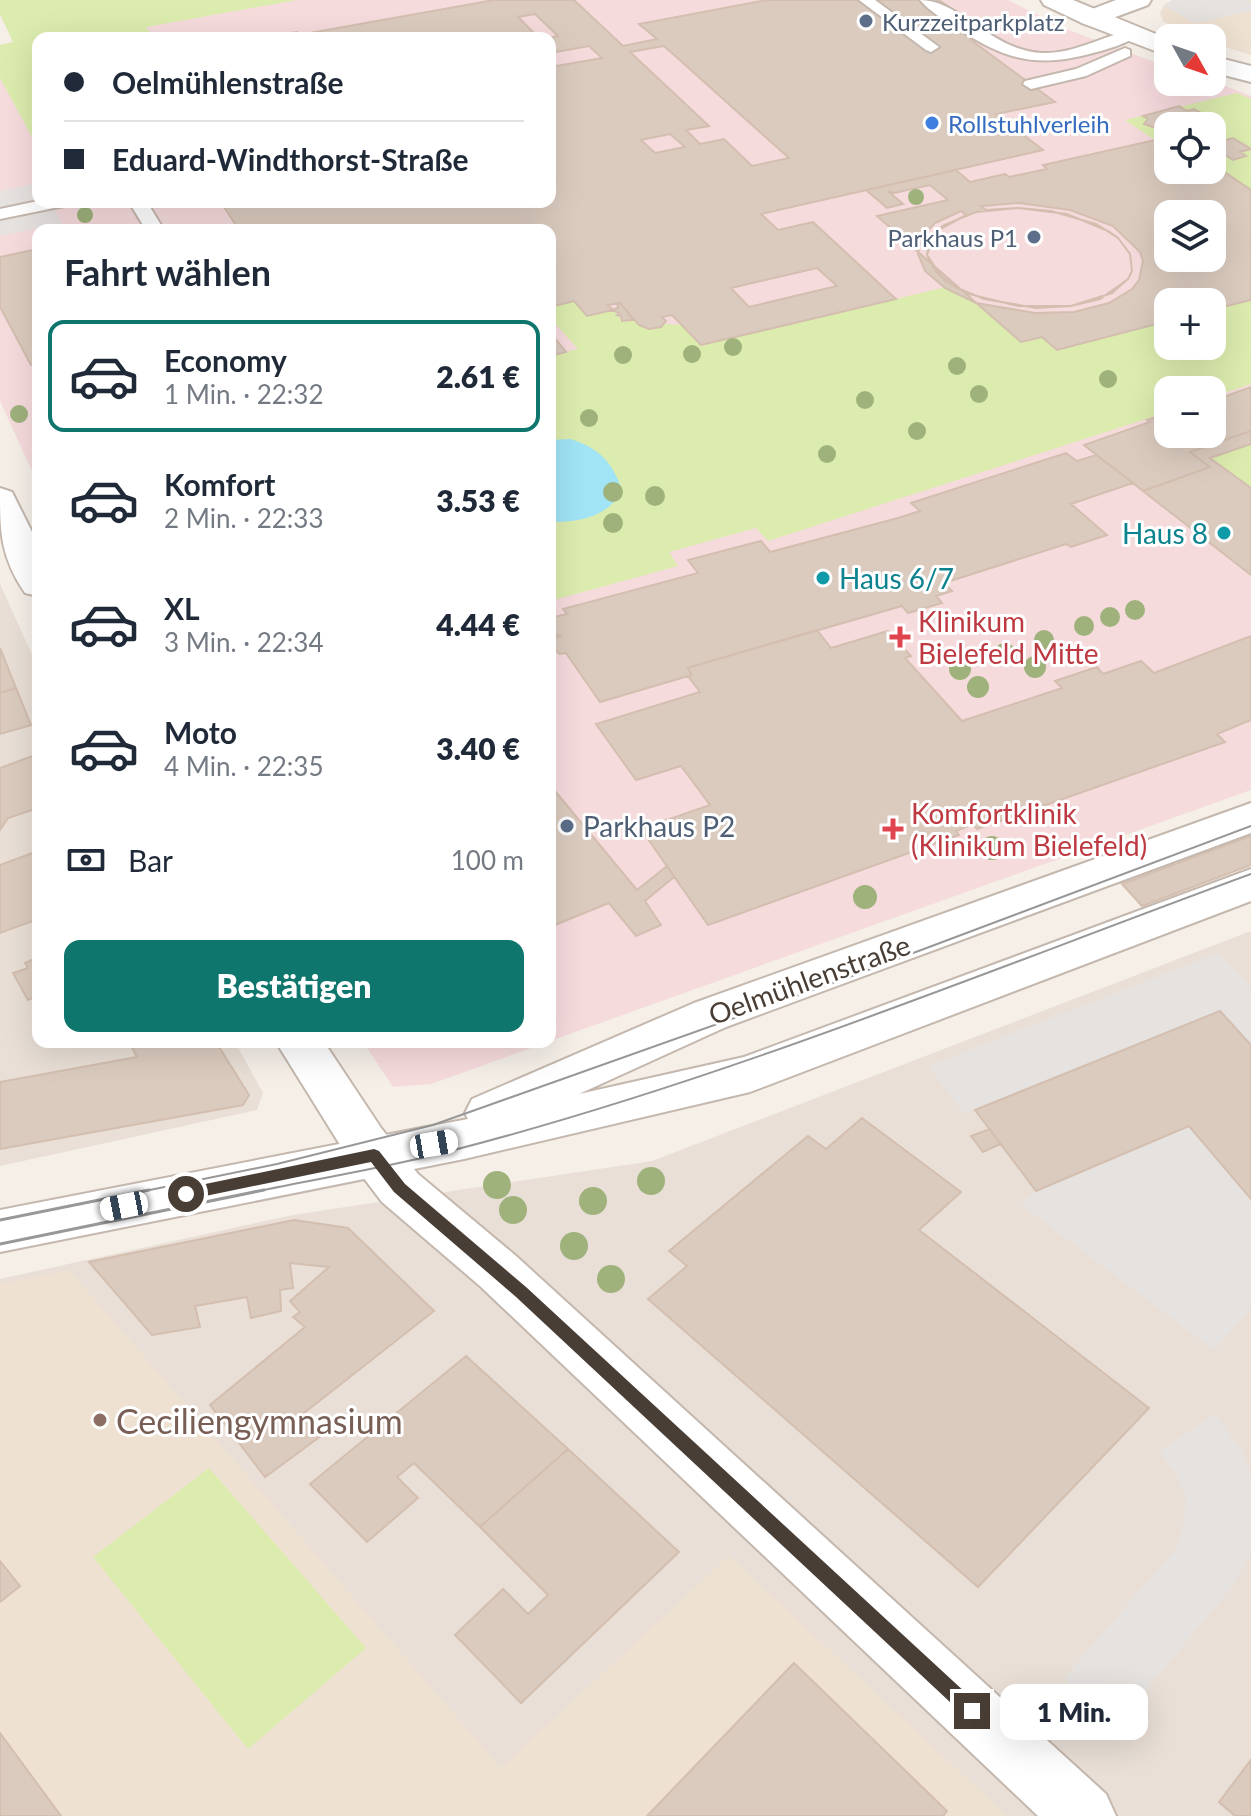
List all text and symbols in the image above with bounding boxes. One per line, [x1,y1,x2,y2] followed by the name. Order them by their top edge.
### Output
[882,7,1065,36] place label: Kurzzeitparkplatz
[857,12,875,30] marker: Kurzzeitparkplatz
[1154,24,1226,96] north arrow
[1154,24,1226,448] map controls
[112,64,344,100] text: Oelmühlenstraße
[948,109,1110,138] place label: Rollstuhlverleih
[1154,112,1226,184] button: locate
[923,114,941,132] marker: Rollstuhlverleih
[112,141,469,177] text: Eduard-Windthorst-Straße
[1154,200,1226,272] button: layers
[888,223,1018,252] place label: Parkhaus P1
[1025,228,1043,246] marker: Parkhaus P1
[64,250,271,294] text: Fahrt wählen
[1154,288,1226,360] button: +
[68,340,140,412] icon: car
[164,342,287,378] text: Economy
[436,358,520,394] text: 2.61 €
[1154,376,1226,448] button: −
[164,378,323,410] text: 1 Min. · 22:32
[68,464,140,536] icon: car
[164,466,275,502] text: Komfort
[436,482,520,518] text: 3.53 €
[164,502,323,534] text: 2 Min. · 22:33
[1122,516,1208,550] place label: Haus 8
[1215,524,1233,542] marker: Haus 8
[839,561,954,595] place label: Haus 6/7
[814,569,832,587] marker: Haus 6/7
[68,588,140,660] icon: car
[164,590,200,626] text: XL
[918,604,1099,670] place label: Klinikum Bielefeld Mitte
[436,606,520,642] text: 4.44 €
[164,626,323,658] text: 3 Min. · 22:34
[889,626,911,648] marker: Klinikum Bielefeld Mitte
[68,712,140,784] icon: car
[164,714,237,750] text: Moto
[436,730,520,766] text: 3.40 €
[164,750,323,782] text: 4 Min. · 22:35
[911,796,1147,862] place label: Komfortklinik (Klinikum Bielefeld)
[583,809,735,843] place label: Parkhaus P2
[558,817,576,835] marker: Parkhaus P2
[882,818,904,840] marker: Komfortklinik (Klinikum Bielefeld)
[64,838,108,882] icon: cash
[128,842,173,878] text: Bar
[451,844,524,876] text: 100 m
[704,927,914,1031] street label: Oelmühlenstraße
[64,940,524,1032] button: Bestätigen
[408,1128,460,1160] car
[168,1176,204,1212] route start
[98,1190,150,1222] car
[116,1400,403,1441] place label: Ceciliengymnasium
[91,1411,109,1429] marker: Ceciliengymnasium
[1000,1683,1148,1739] callout: 1 Min.
[954,1693,990,1729] route end
[1037,1696,1111,1728] text: 1 Min.

